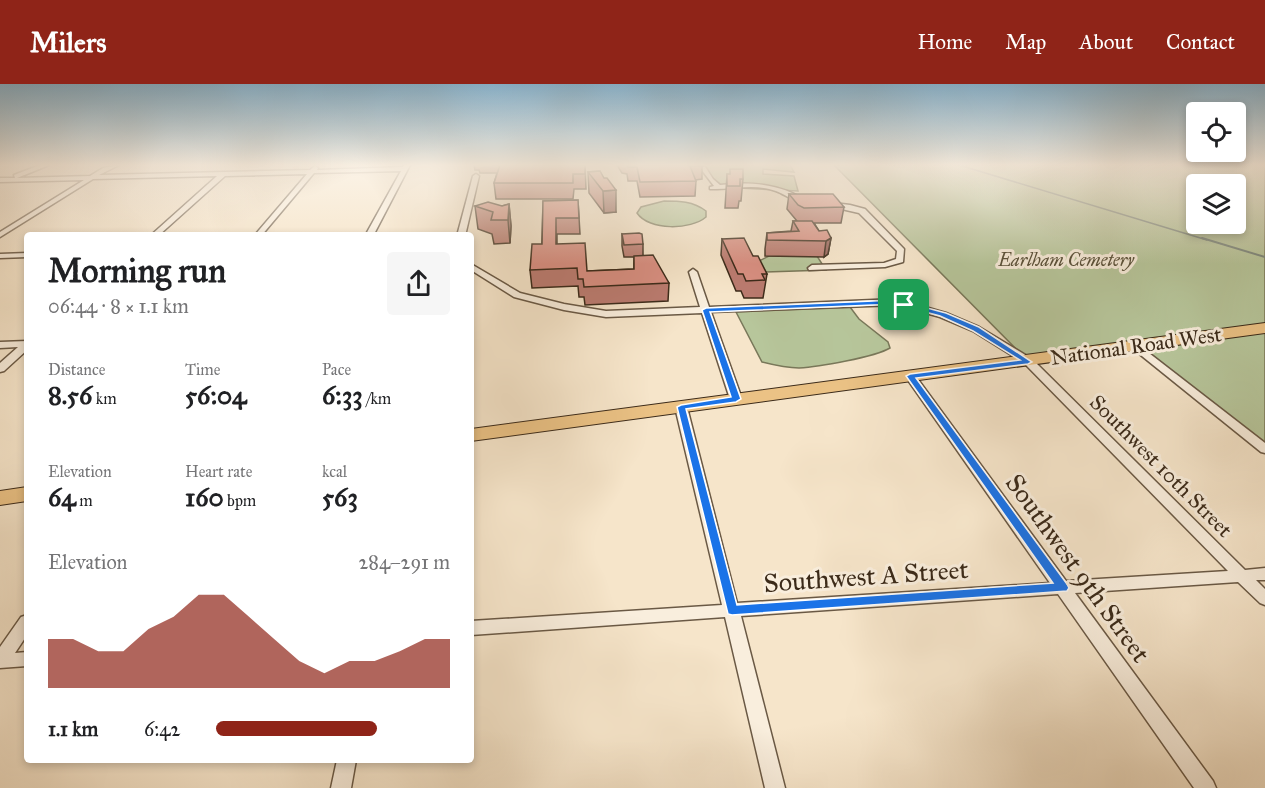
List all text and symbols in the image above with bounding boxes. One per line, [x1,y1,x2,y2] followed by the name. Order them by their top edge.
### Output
[30,25,106,60] text: Milers
[917,29,972,55] text: Home
[1005,29,1046,55] text: Map
[1079,29,1133,55] text: About
[1166,29,1235,55] text: Contact
[1186,102,1246,234] map controls
[1186,102,1246,162] button: locate
[1186,174,1246,234] button: layers
[997,249,1135,271] park label: Earlham Cemetery
[48,251,226,291] text: Morning run
[387,252,450,315] button: share
[878,279,929,330] pin
[887,288,920,321] icon: arrive
[48,294,189,318] text: 06:44 · 8 × 1.1 km
[1049,321,1224,371] street label: National Road West
[48,360,105,379] text: Distance
[185,360,220,379] text: Time
[322,360,351,379] text: Pace
[48,379,92,411] text: 8.56
[185,379,247,411] text: 56:04
[322,379,363,411] text: 6:33
[92,389,117,408] text: km
[363,389,391,408] text: /km
[1084,389,1238,543] street label: Southwest 10th Street
[48,462,112,481] text: Elevation
[185,462,252,481] text: Heart rate
[322,462,347,481] text: kcal
[999,467,1157,669] street label: Southwest 9th Street
[48,481,76,513] text: 64
[185,481,224,513] text: 160
[322,481,358,513] text: 563
[76,491,93,510] text: m
[224,491,256,510] text: bpm
[48,550,127,574] text: Elevation
[358,550,450,574] text: 284–291 m
[763,553,969,599] street label: Southwest A Street
[48,717,98,741] text: 1.1 km
[144,717,180,741] text: 6:42

